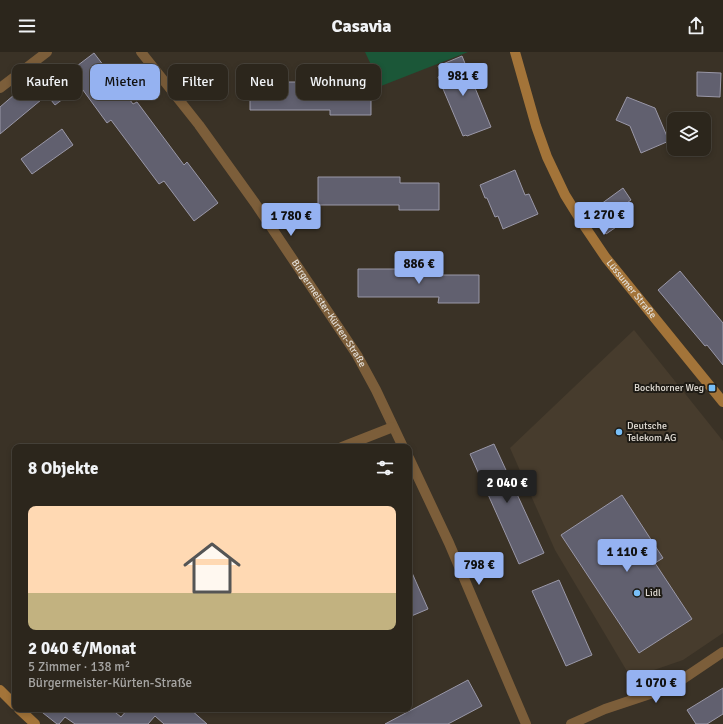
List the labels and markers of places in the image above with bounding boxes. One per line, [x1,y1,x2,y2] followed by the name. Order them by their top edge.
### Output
[435,63,491,97] pin: 981 €
[567,202,641,236] pin: 1 270 €
[254,203,328,237] pin: 1 780 €
[391,251,447,285] pin: 886 €
[634,382,704,394] place label: Bockhorner Weg
[707,383,717,393] marker: Bockhorner Weg
[627,420,677,444] place label: Deutsche Telekom AG
[614,427,624,437] marker: Deutsche Telekom AG
[470,470,544,504] pin: 2 040 €
[590,539,664,573] pin: 1 110 €
[451,552,507,586] pin: 798 €
[645,587,661,599] place label: Lidl
[632,588,642,598] marker: Lidl
[619,670,693,704] pin: 1 070 €

